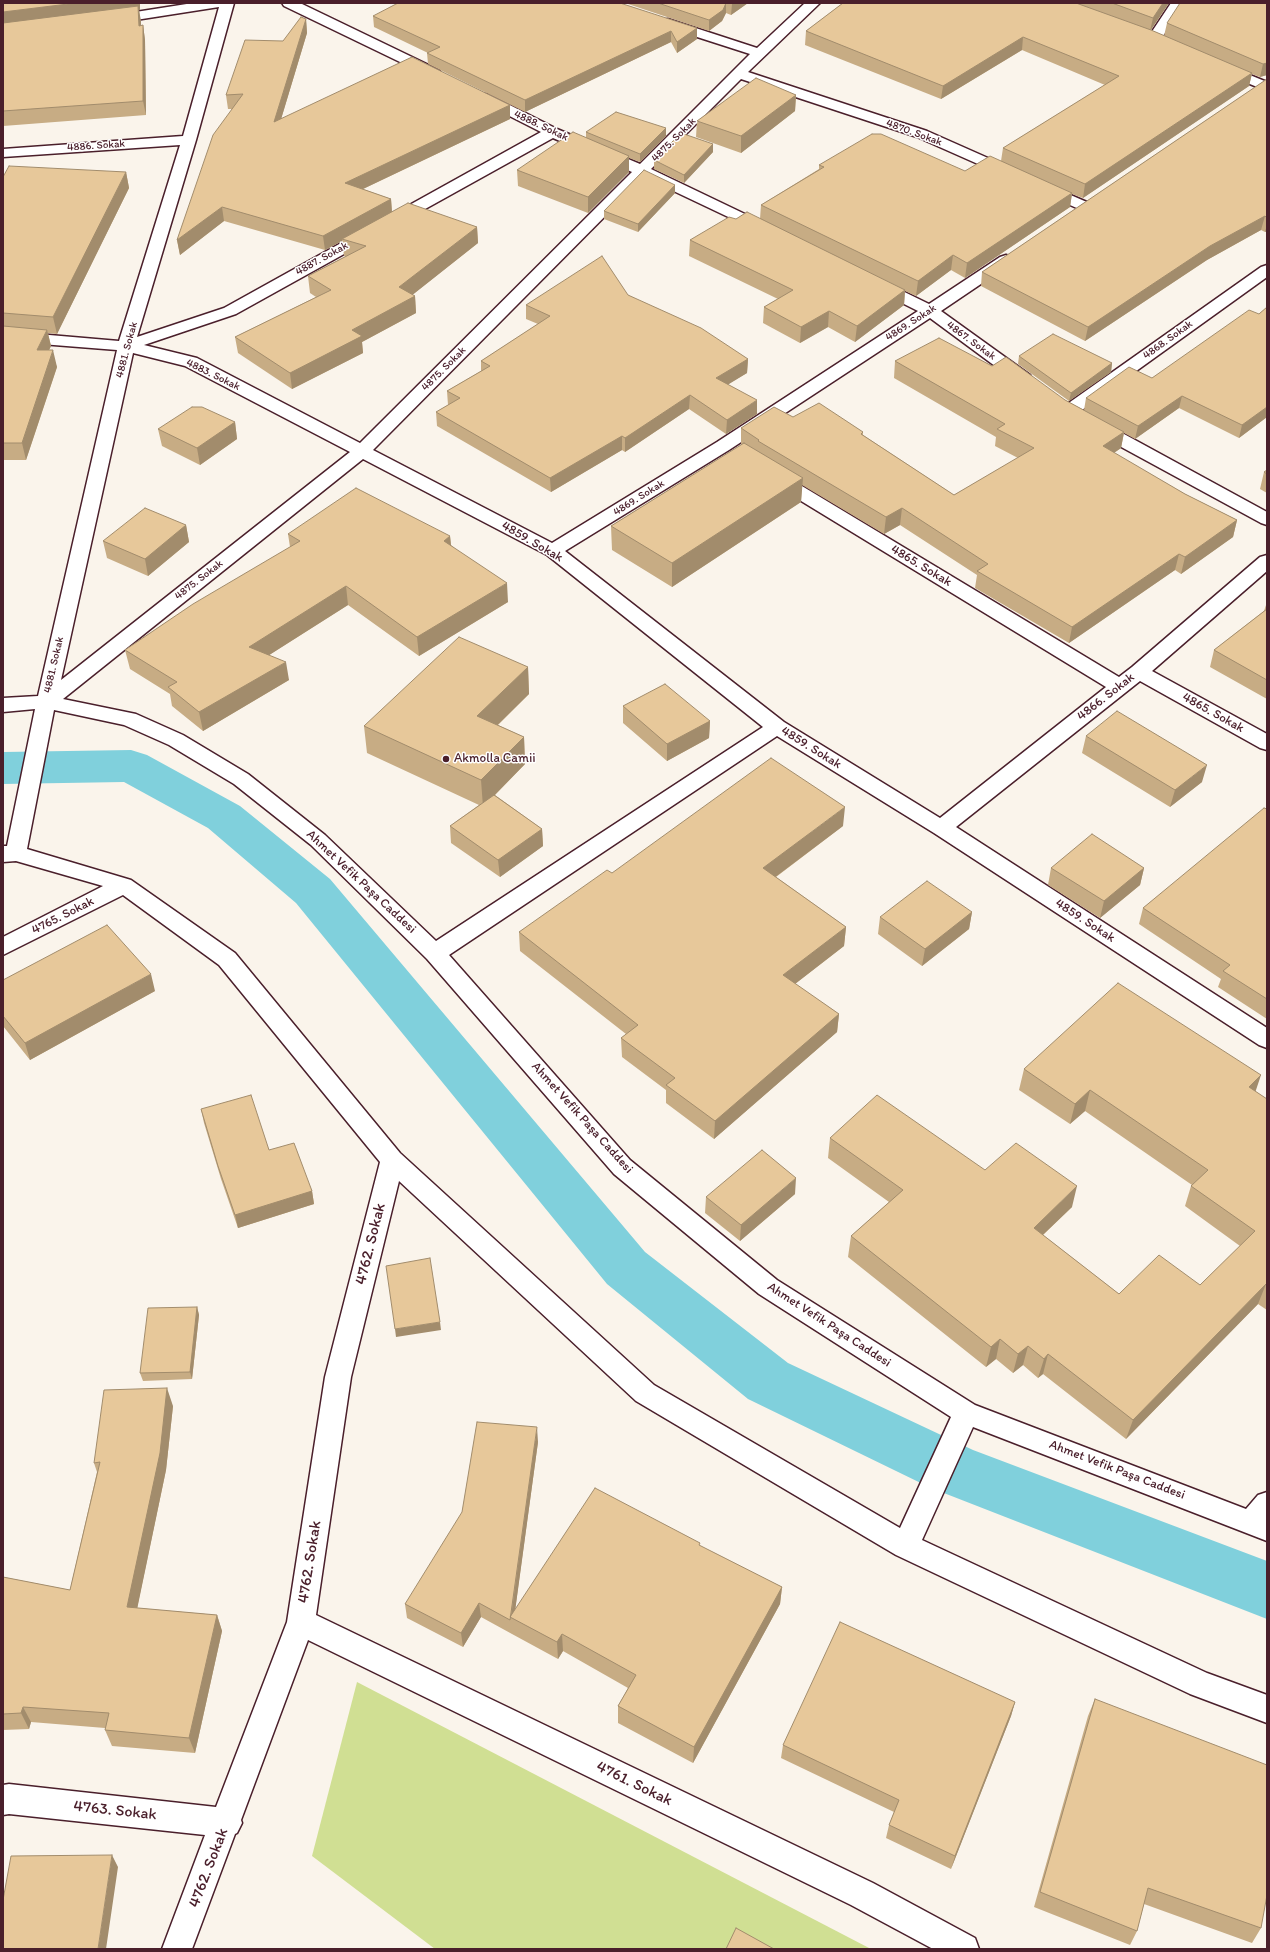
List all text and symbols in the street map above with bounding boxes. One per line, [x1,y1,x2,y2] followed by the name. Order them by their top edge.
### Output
[512,108,570,144] street label: 4888. Sokak
[649,115,699,165] street label: 4875. Sokak
[884,117,944,149] street label: 4870. Sokak
[67,137,125,155] street label: 4886. Sokak
[294,239,350,279] street label: 4887. Sokak
[883,302,939,344] street label: 4869. Sokak
[1141,318,1195,362] street label: 4868. Sokak
[944,319,998,363] street label: 4867. Sokak
[113,321,141,379] street label: 4881. Sokak
[419,344,469,394] street label: 4875. Sokak
[184,356,242,394] street label: 4883. Sokak
[611,477,667,519] street label: 4869. Sokak
[498,518,566,566] street label: 4859. Sokak
[888,542,954,590] street label: 4865. Sokak
[172,557,226,603] street label: 4875. Sokak
[41,636,67,694] street label: 4881. Sokak
[1074,670,1138,724] street label: 4866. Sokak
[1179,690,1247,736] street label: 4865. Sokak
[778,723,844,773] street label: 4859. Sokak
[454,751,536,767] place label: Akmolla Camii
[441,754,451,764] marker: Akmolla Camii
[303,827,419,937] street label: Ahmet Vefik Paşa Caddesi
[29,894,97,938] street label: 4765. Sokak
[1052,896,1118,946] street label: 4859. Sokak
[528,1059,636,1177] street label: Ahmet Vefik Paşa Caddesi
[352,1201,390,1287] street label: 4762. Sokak
[764,1279,894,1371] street label: Ahmet Vefik Paşa Caddesi
[1047,1437,1187,1503] street label: Ahmet Vefik Paşa Caddesi
[294,1519,326,1605] street label: 4762. Sokak
[593,1757,675,1811] street label: 4761. Sokak
[72,1797,158,1825] street label: 4763. Sokak
[185,1826,233,1910] street label: 4762. Sokak

